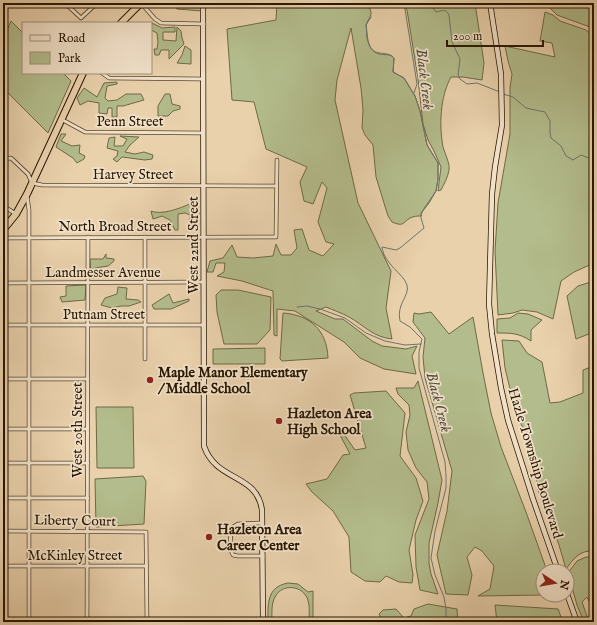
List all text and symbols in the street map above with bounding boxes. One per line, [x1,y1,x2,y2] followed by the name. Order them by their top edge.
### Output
[22,22,152,74] legend
[447,22,543,48] scale bar
[453,29,482,44] text: 200 m
[58,31,86,46] text: Road
[411,47,438,111] water label: Black Creek
[58,51,81,66] text: Park
[96,113,164,131] street label: Penn Street
[93,166,173,184] street label: Harvey Street
[185,196,203,294] street label: West 22nd Street
[59,218,172,236] street label: North Broad Street
[45,264,161,282] street label: Landmesser Avenue
[63,306,145,324] street label: Putnam Street
[157,364,309,398] place label: Maple Manor Elementary / Middle School
[421,370,456,434] water label: Black Creek
[145,375,155,385] marker: Maple Manor Elementary / Middle School
[69,382,87,478] street label: West 20th Street
[504,386,567,541] street label: Hazle Township Boulevard
[287,405,373,439] place label: Hazleton Area High School
[274,416,284,426] marker: Hazleton Area High School
[34,511,116,531] street label: Liberty Court
[217,521,303,555] place label: Hazleton Area Career Center
[204,532,214,542] marker: Hazleton Area Career Center
[27,547,123,565] street label: McKinley Street
[535,563,575,603] north arrow
[556,578,572,591] text: N

